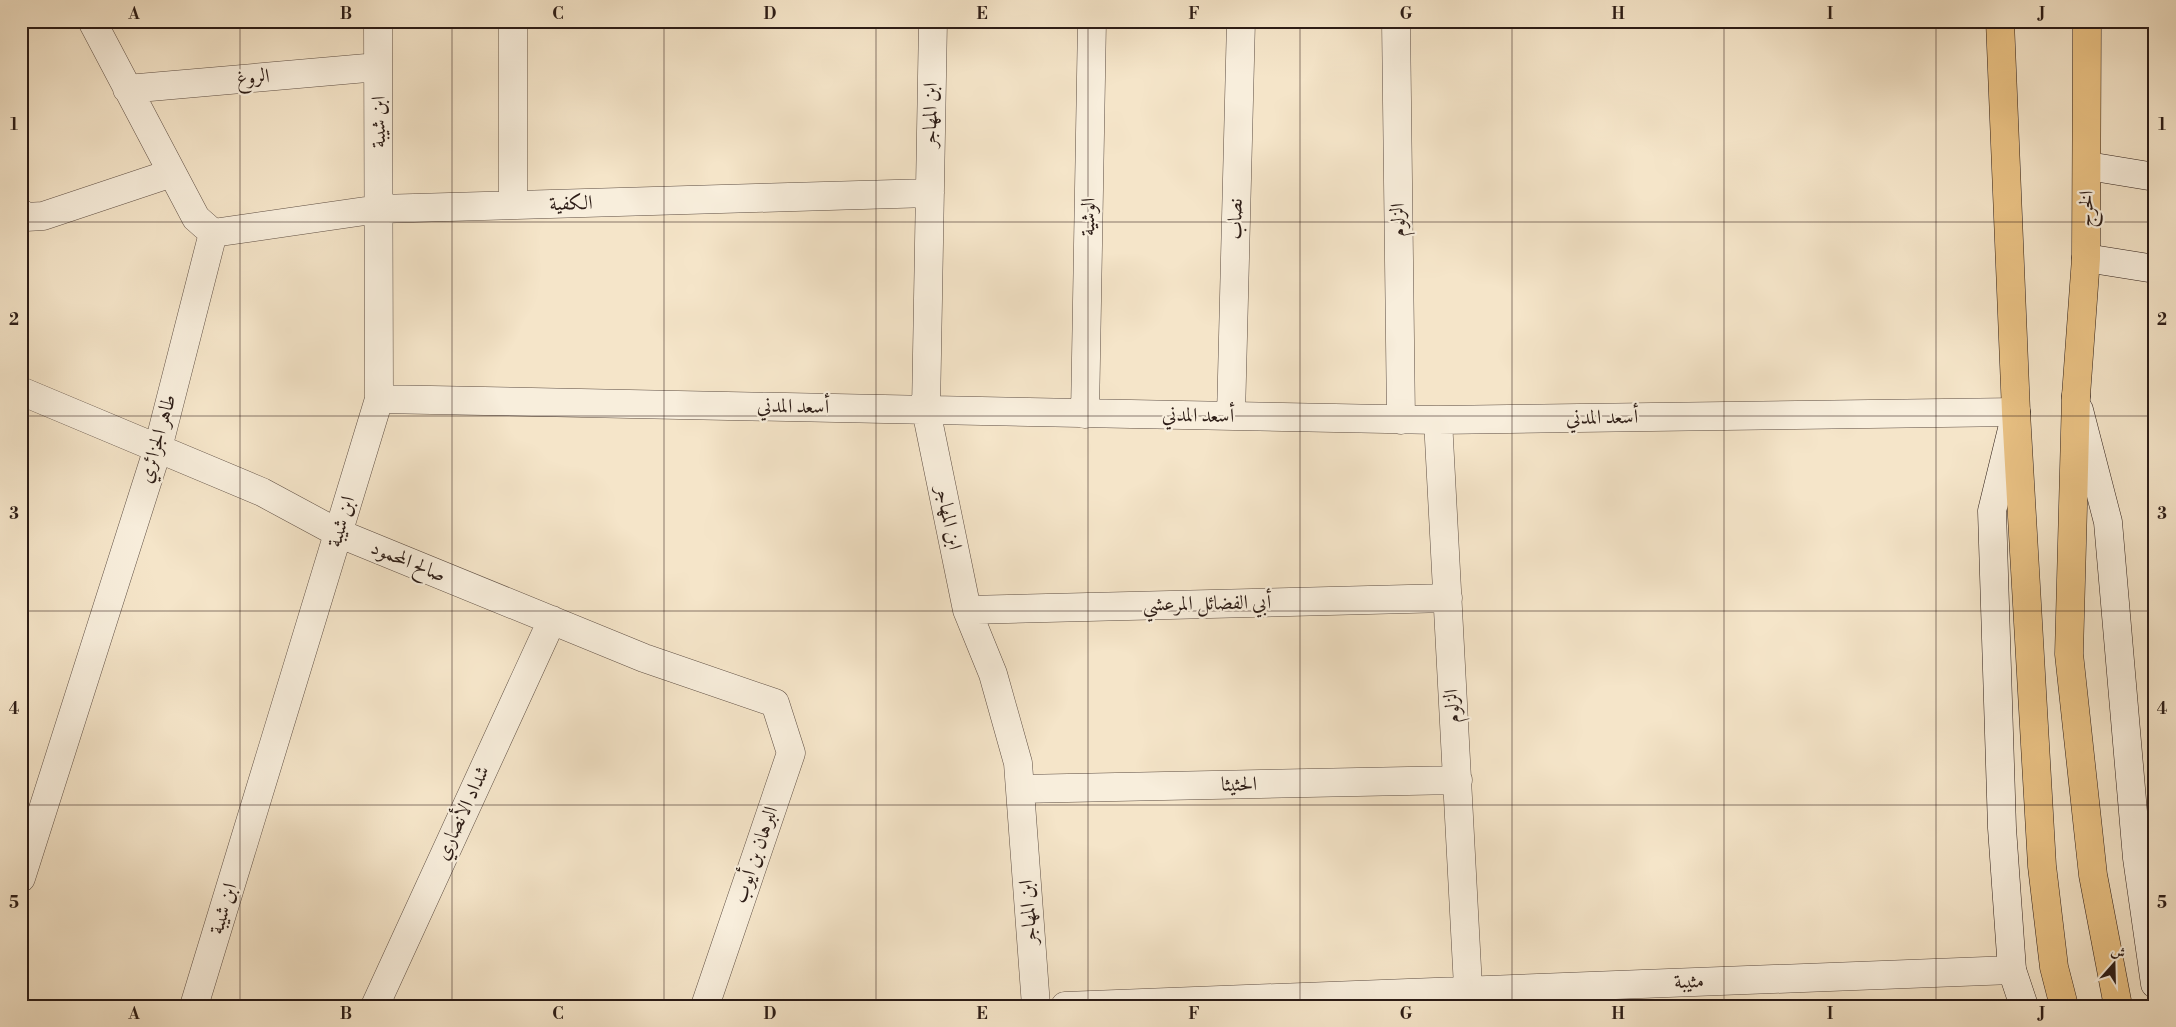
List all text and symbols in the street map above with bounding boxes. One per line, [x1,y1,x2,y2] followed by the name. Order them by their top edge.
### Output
[127,4,140,24] text: A
[340,4,352,24] text: B
[552,4,564,24] text: C
[764,4,777,24] text: D
[976,4,988,24] text: E
[1188,4,1200,24] text: F
[1400,4,1413,24] text: G
[1611,4,1625,24] text: H
[1827,4,1833,24] text: I
[2037,4,2045,24] text: J
[235,64,271,96] street label: الروغ
[918,82,944,150] street label: ابن المهاجر
[367,96,392,148] street label: ابن شيبة
[10,115,18,135] text: 1
[2158,115,2166,135] text: 1
[2074,190,2104,228] street label: الخرج
[549,191,593,217] street label: الكفية
[1076,198,1102,236] street label: الوشية
[1223,198,1249,240] street label: نصاب
[1386,203,1416,237] street label: الزلوم
[9,310,19,330] text: 2
[2157,310,2167,330] text: 2
[757,391,830,422] street label: أسعد المدني
[133,392,185,487] street label: طاهر الجزائري
[1162,400,1235,431] street label: أسعد المدني
[1566,402,1639,433] street label: أسعد المدني
[929,482,967,552] street label: ابن المهاجر
[322,493,362,551] street label: ابن شيبة
[9,504,19,524] text: 3
[2157,504,2167,524] text: 3
[366,536,449,591] street label: صالح المحمود
[1142,587,1272,623] street label: أبي الفضائل المرعشي
[1440,688,1470,724] street label: الزلوم
[9,699,20,719] text: 4
[2157,699,2168,719] text: 4
[427,760,498,865] street label: شداد الأنصاري
[1221,772,1257,798] street label: الحثيثا
[725,802,784,907] street label: البرهان بن أيوب
[1014,879,1044,947] street label: ابن المهاجر
[204,880,244,938] street label: ابن شيبة
[9,893,19,913] text: 5
[2157,893,2167,913] text: 5
[2088,940,2138,990] north arrow
[2108,942,2128,964] text: ش
[1674,969,1704,995] street label: مثيبة
[127,1004,140,1024] text: A
[340,1004,352,1024] text: B
[552,1004,564,1024] text: C
[764,1004,777,1024] text: D
[976,1004,988,1024] text: E
[1188,1004,1200,1024] text: F
[1400,1004,1413,1024] text: G
[1611,1004,1625,1024] text: H
[1827,1004,1833,1024] text: I
[2037,1004,2045,1024] text: J

